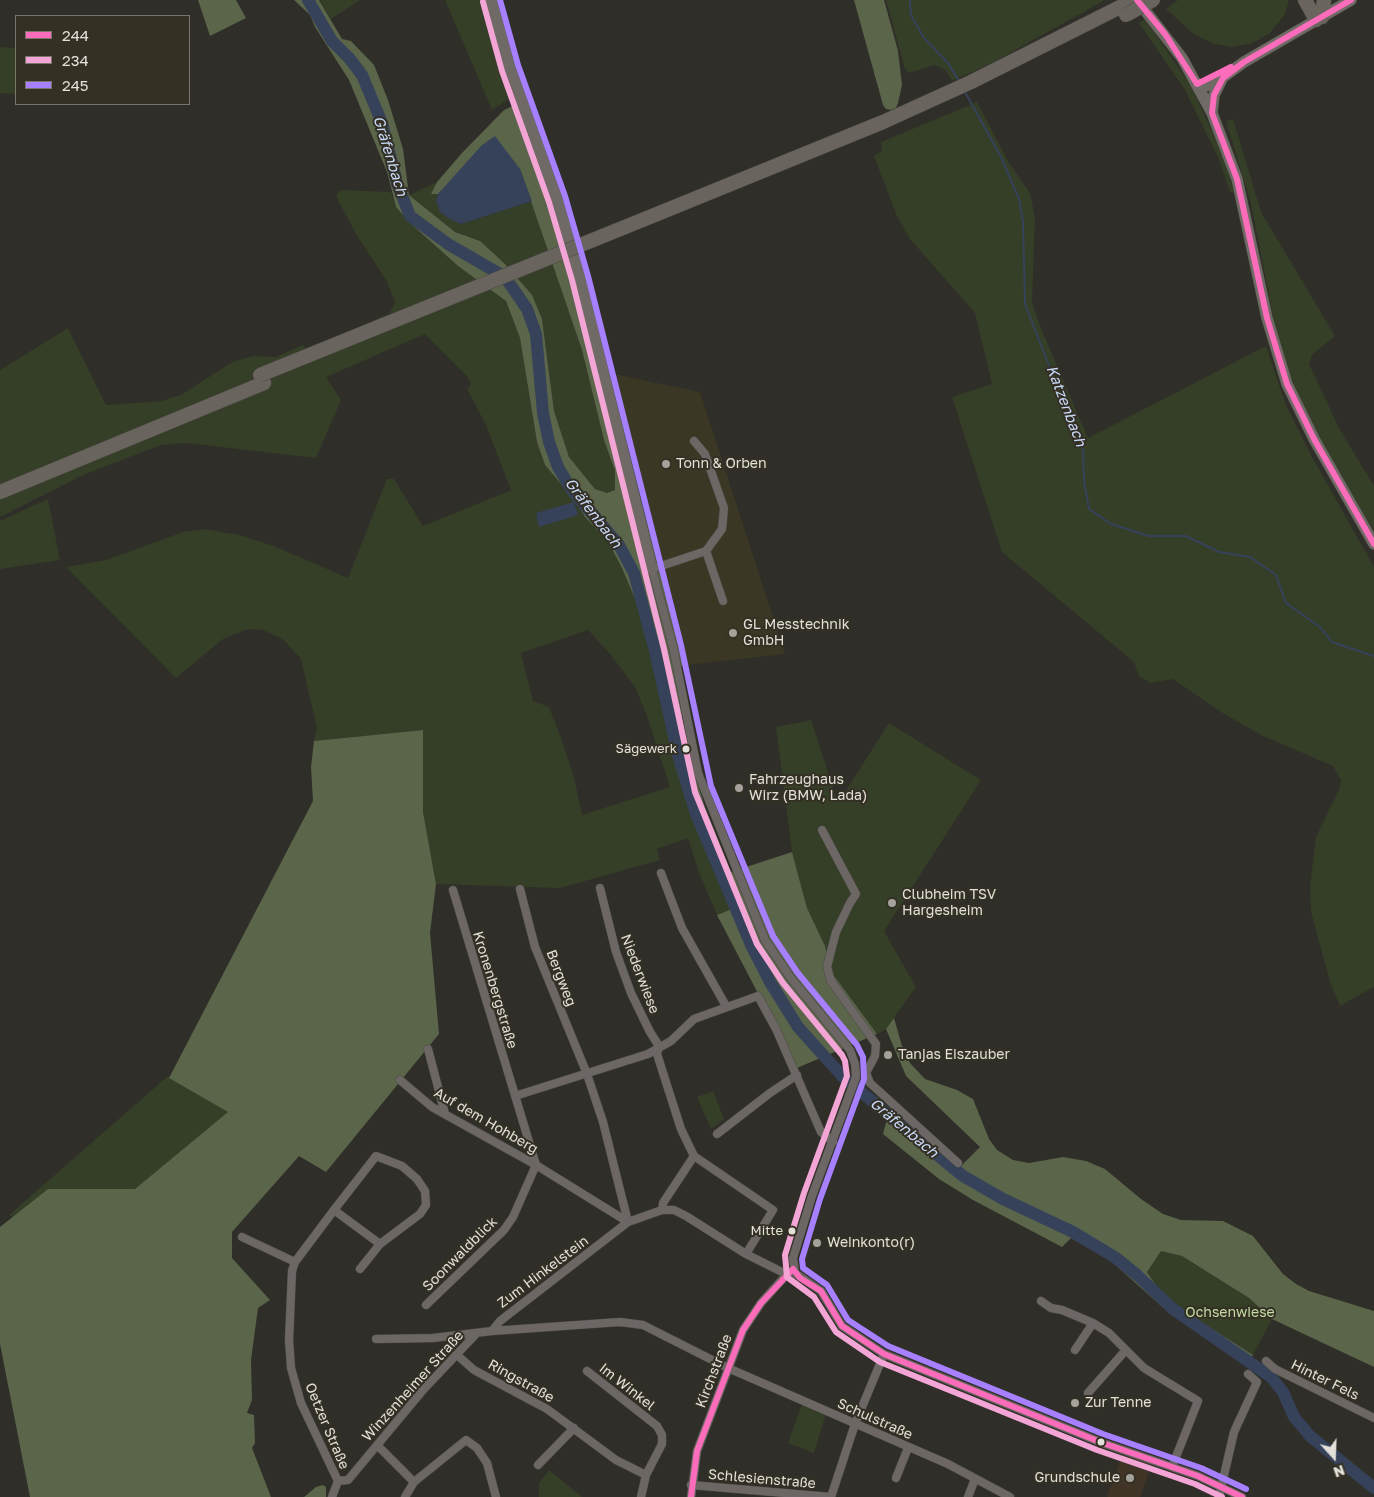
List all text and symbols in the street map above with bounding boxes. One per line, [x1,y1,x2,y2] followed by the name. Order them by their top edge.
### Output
[15,15,190,105] legend
[62,26,89,44] text: 244
[62,51,89,69] text: 234
[62,76,89,94] text: 245
[369,114,411,198] water label: Gräfenbach
[1042,363,1090,449] water label: Katzenbach
[676,456,767,472] place label: Tonn & Orben
[660,458,672,470] marker: Tonn & Orben
[561,474,625,552] water label: Gräfenbach
[743,617,850,650] place label: GL Messtechnik GmbH
[727,627,739,639] marker: GL Messtechnik GmbH
[616,741,677,757] place label: Sägewerk
[681,744,691,754] marker: Sägewerk
[749,772,867,804] place label: Fahrzeughaus Wirz (BMW, Lada)
[733,782,745,794] marker: Fahrzeughaus Wirz (BMW, Lada)
[902,887,996,920] place label: Clubheim TSV Hargesheim
[886,897,898,909] marker: Clubheim TSV Hargesheim
[469,929,521,1051] street label: Kronenbergstraße
[617,932,663,1016] street label: Niederwiese
[543,947,579,1009] street label: Bergweg
[898,1047,1010,1063] place label: Tanjas Eiszauber
[882,1049,894,1061] marker: Tanjas Eiszauber
[431,1084,541,1158] street label: Auf dem Hohberg
[866,1094,942,1162] water label: Gräfenbach
[419,1213,501,1295] street label: Soonwaldblick
[751,1223,783,1239] place label: Mitte
[787,1226,797,1236] marker: Mitte
[494,1232,592,1312] street label: Zum Hinkelstein
[827,1235,915,1251] place label: Weinkonto(r)
[811,1237,823,1249] marker: Weinkonto(r)
[1185,1305,1275,1321] park label: Ochsenwiese
[359,1327,467,1445] street label: Winzenheimer Straße
[692,1332,736,1410] street label: Kirchstraße
[485,1356,557,1406] street label: Ringstraße
[1288,1356,1362,1404] street label: Hinter Fels
[596,1360,658,1414] street label: Im Winkel
[301,1380,353,1472] street label: Oetzer Straße
[835,1395,915,1443] street label: Schulstraße
[1085,1395,1151,1411] place label: Zur Tenne
[1069,1397,1081,1409] marker: Zur Tenne
[1309,1432,1359,1482] north arrow
[1096,1437,1106,1447] unlabelled marker
[1331,1462,1347,1481] text: N
[707,1466,817,1492] street label: Schlesienstraße
[1034,1470,1120,1486] place label: Grundschule
[1124,1472,1136,1484] marker: Grundschule

